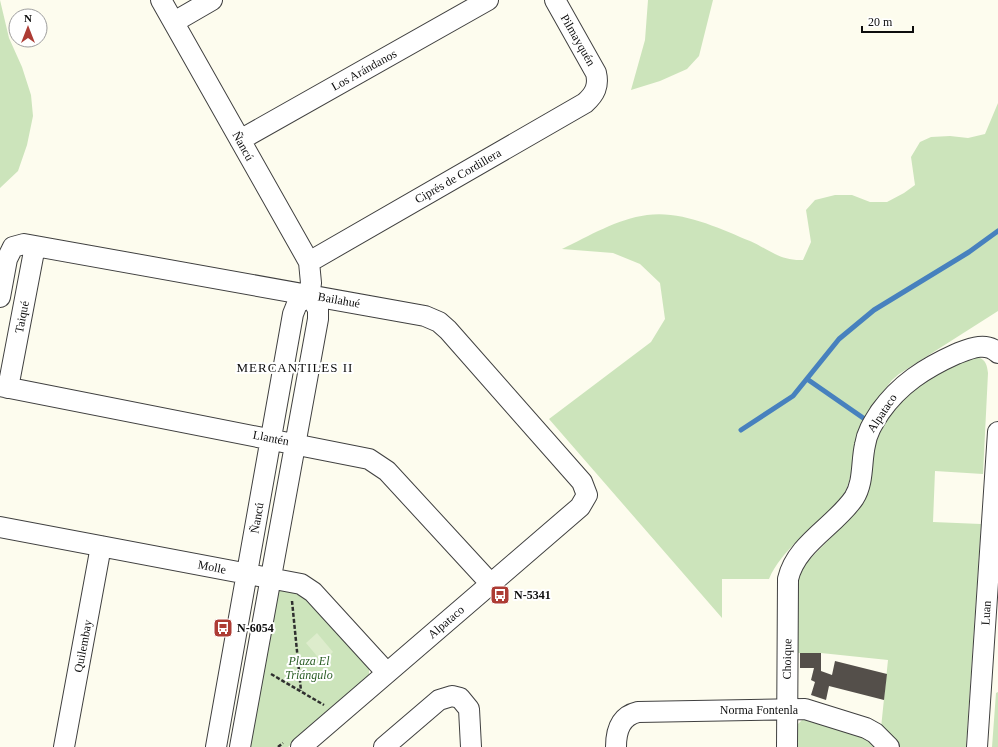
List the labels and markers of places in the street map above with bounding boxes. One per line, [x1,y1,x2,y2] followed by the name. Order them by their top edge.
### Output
[489,584,511,606] bus stop icon: N-5341
[514,588,551,602] place label: N-5341
[212,617,234,639] bus stop icon: N-6054
[237,621,274,635] place label: N-6054

